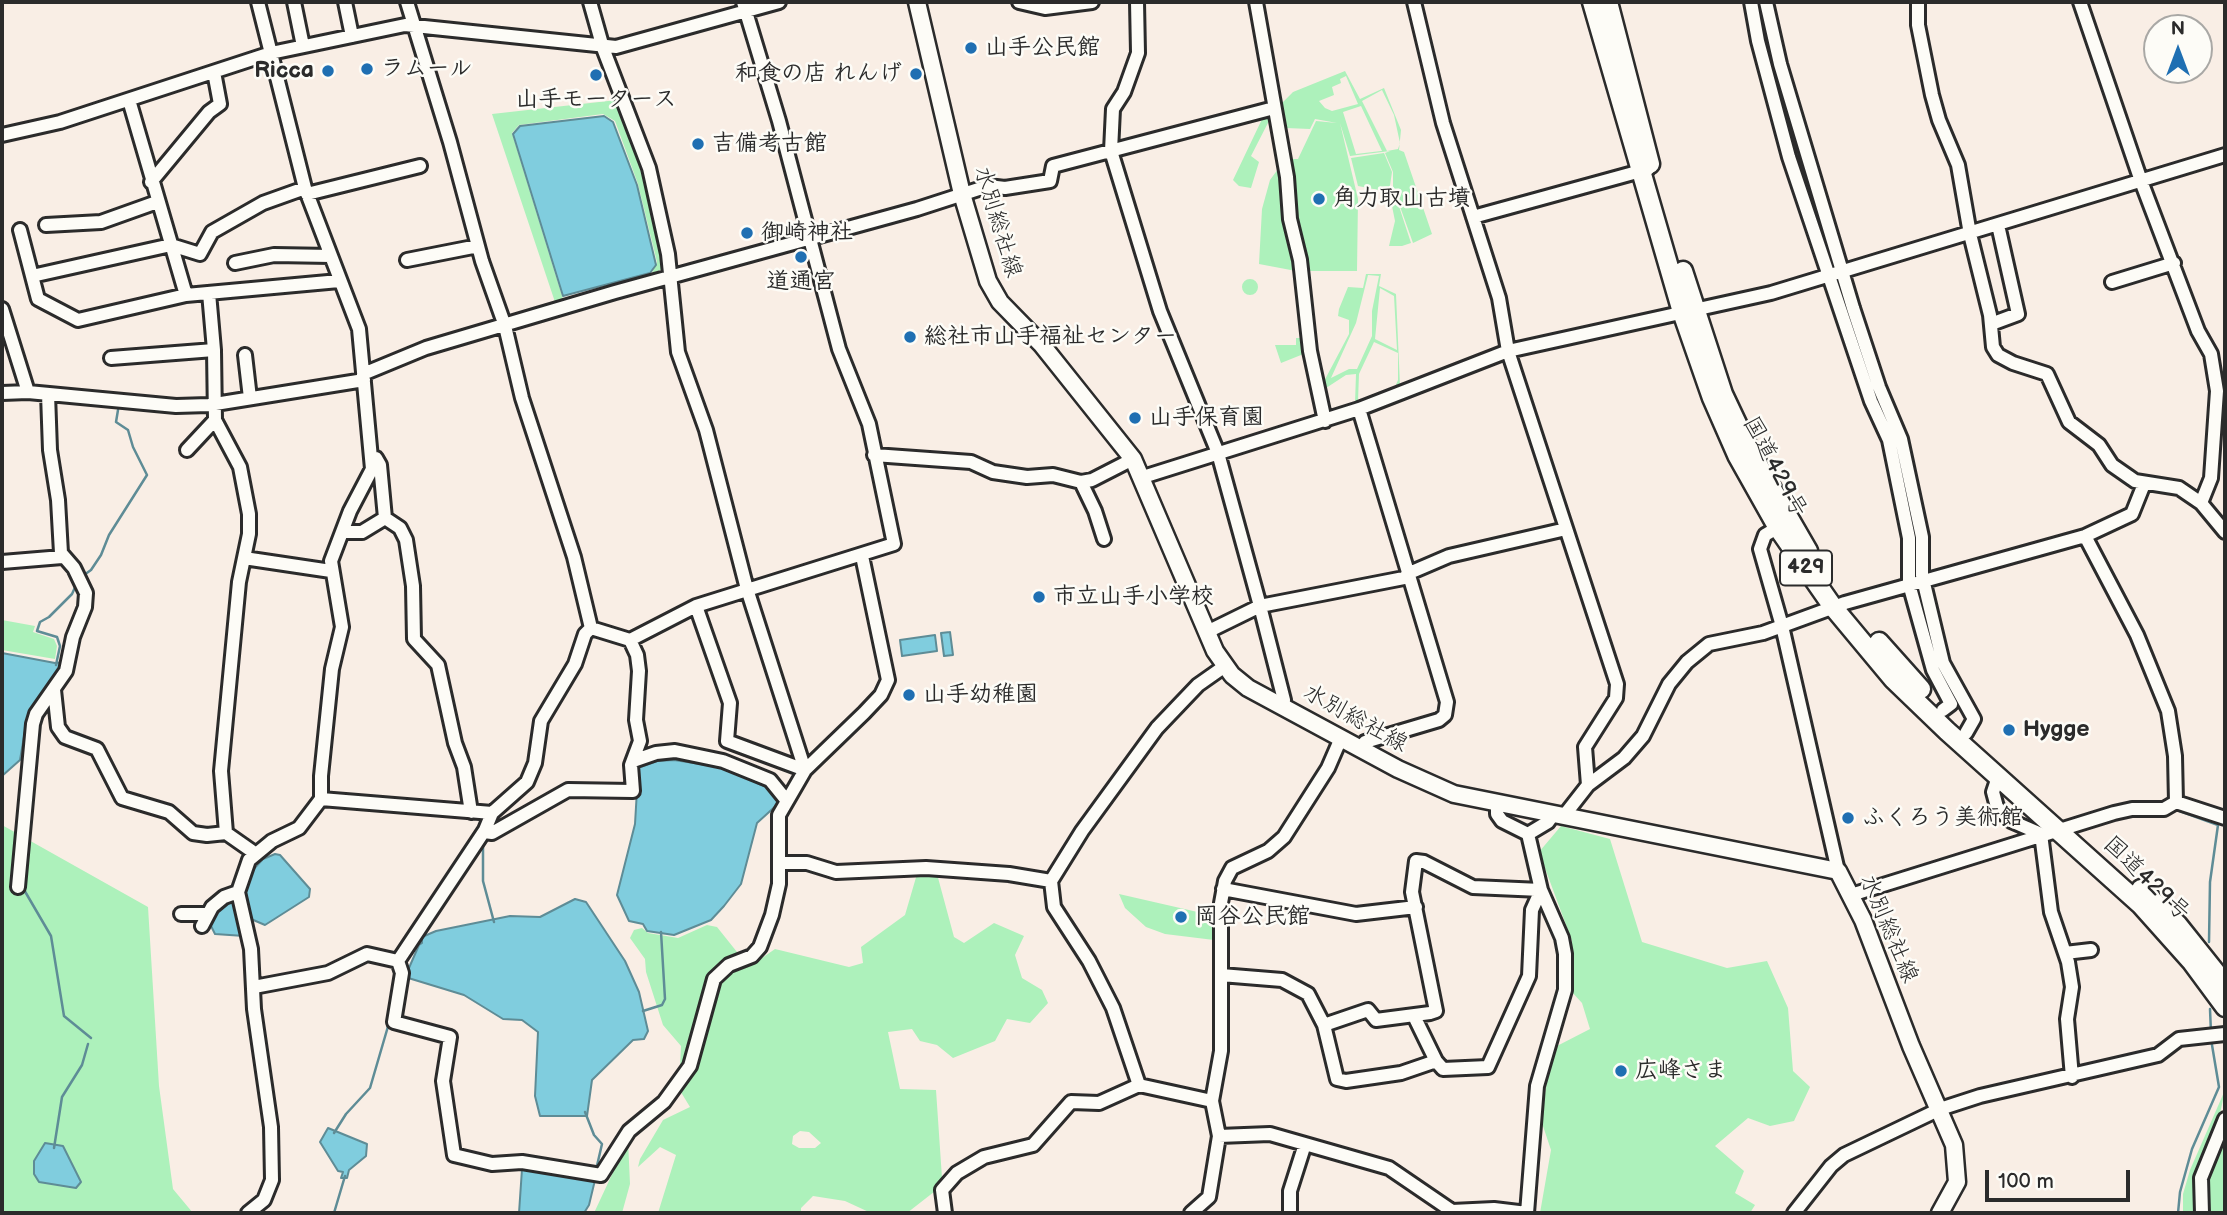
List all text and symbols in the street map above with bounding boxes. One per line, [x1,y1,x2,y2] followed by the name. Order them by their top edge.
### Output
[2143,14,2213,84] north arrow
[2171,18,2185,41] text: N
[985,34,1100,62] place label: 山手公民館
[963,40,979,56] marker: 山手公民館
[381,55,473,83] place label: ラムール
[254,57,314,85] place label: Ricca
[735,60,902,88] place label: 和食の店 れんげ
[359,61,375,77] marker: ラムール
[320,63,336,79] marker: Ricca
[908,66,924,82] marker: 和食の店 れんげ
[588,67,604,83] marker: 山手モータース
[516,86,676,114] place label: 山手モータース
[712,130,827,158] place label: 吉備考古館
[690,136,706,152] marker: 吉備考古館
[967,163,1027,281] street label: 水別総社線
[1333,185,1471,213] place label: 角力取山古墳
[1311,191,1327,207] marker: 角力取山古墳
[761,219,853,247] place label: 御崎神社
[739,225,755,241] marker: 御崎神社
[793,249,809,265] marker: 道通宮
[767,268,835,296] place label: 道通宮
[924,323,1177,351] place label: 総社市山手福祉センター
[902,329,918,345] marker: 総社市山手福祉センター
[1149,404,1264,432] place label: 山手保育園
[1127,410,1143,426] marker: 山手保育園
[1736,412,1812,522] street label: 国道429号
[1780,550,1832,586] road number: 429
[1053,583,1214,611] place label: 市立山手小学校
[1031,589,1047,605] marker: 市立山手小学校
[1298,679,1412,759] street label: 水別総社線
[923,681,1038,709] place label: 山手幼稚園
[901,687,917,703] marker: 山手幼稚園
[2023,716,2090,744] place label: Hygge
[2001,722,2017,738] marker: Hygge
[1862,804,2023,832] place label: ふくろう美術館
[1840,810,1856,826] marker: ふくろう美術館
[2097,831,2195,927] street label: 国道429号
[1853,871,1923,987] street label: 水別総社線
[1195,903,1310,931] place label: 岡谷公民館
[1173,909,1189,925] marker: 岡谷公民館
[1635,1057,1727,1085] place label: 広峰さま
[1613,1063,1629,1079] marker: 広峰さま
[1989,1156,2134,1200] scale bar
[1998,1169,2054,1194] text: 100 m

